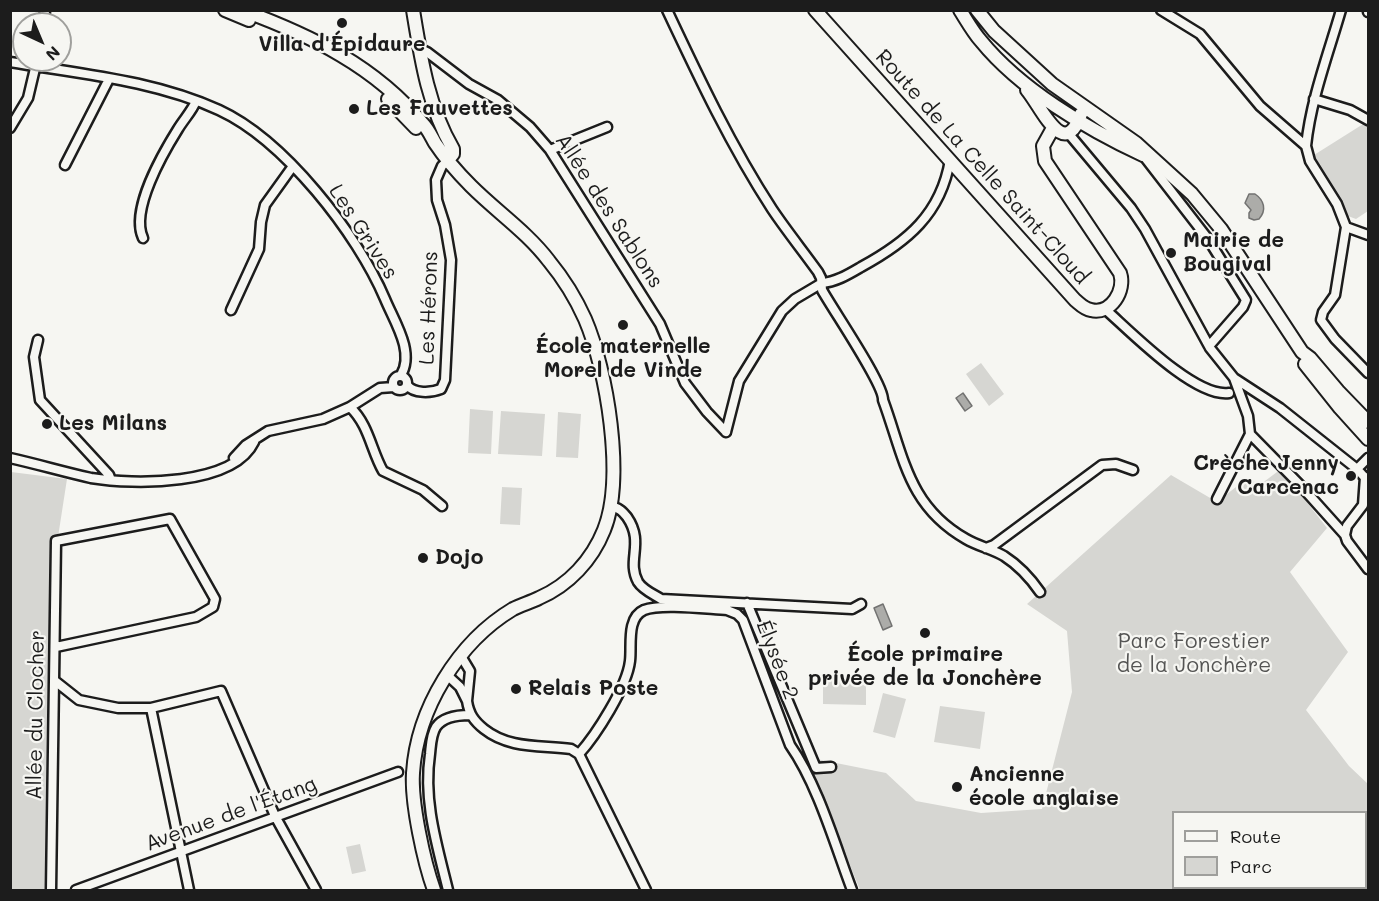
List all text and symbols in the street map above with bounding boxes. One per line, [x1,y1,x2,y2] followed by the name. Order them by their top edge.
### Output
[12,12,72,72] north arrow
[335,16,349,30] marker: Villa d'Épidaure
[258,32,426,58] place label: Villa d'Épidaure
[42,42,65,66] text: N
[870,44,1094,290] street label: Route de La Celle Saint-Cloud
[366,96,513,122] place label: Les Fauvettes
[347,102,361,116] marker: Les Fauvettes
[550,129,668,293] street label: Allée des Sablons
[323,180,403,284] street label: Les Grives
[1183,228,1284,278] place label: Mairie de Bougival
[1164,246,1178,260] marker: Mairie de Bougival
[414,251,444,365] street label: Les Hérons
[616,318,630,332] marker: École maternelle Morel de Vinde
[535,334,711,384] place label: École maternelle Morel de Vinde
[59,411,167,437] place label: Les Milans
[40,417,54,431] marker: Les Milans
[1193,451,1339,501] place label: Crèche Jenny Carcenac
[1344,469,1358,483] marker: Crèche Jenny Carcenac
[435,545,483,571] place label: Dojo
[416,551,430,565] marker: Dojo
[750,617,804,703] street label: Élysée 2
[918,626,932,640] marker: École primaire privée de la Jonchère
[1117,629,1271,679] park label: Parc Forestier de la Jonchère
[22,630,50,800] street label: Allée du Clocher
[808,642,1042,692] place label: École primaire privée de la Jonchère
[528,676,658,702] place label: Relais Poste
[509,682,523,696] marker: Relais Poste
[969,762,1119,812] place label: Ancienne école anglaise
[142,771,320,857] street label: Avenue de l'Étang
[950,780,964,794] marker: Ancienne école anglaise
[1172,811,1367,889] legend
[1230,824,1281,848] text: Route
[1230,854,1272,878] text: Parc

